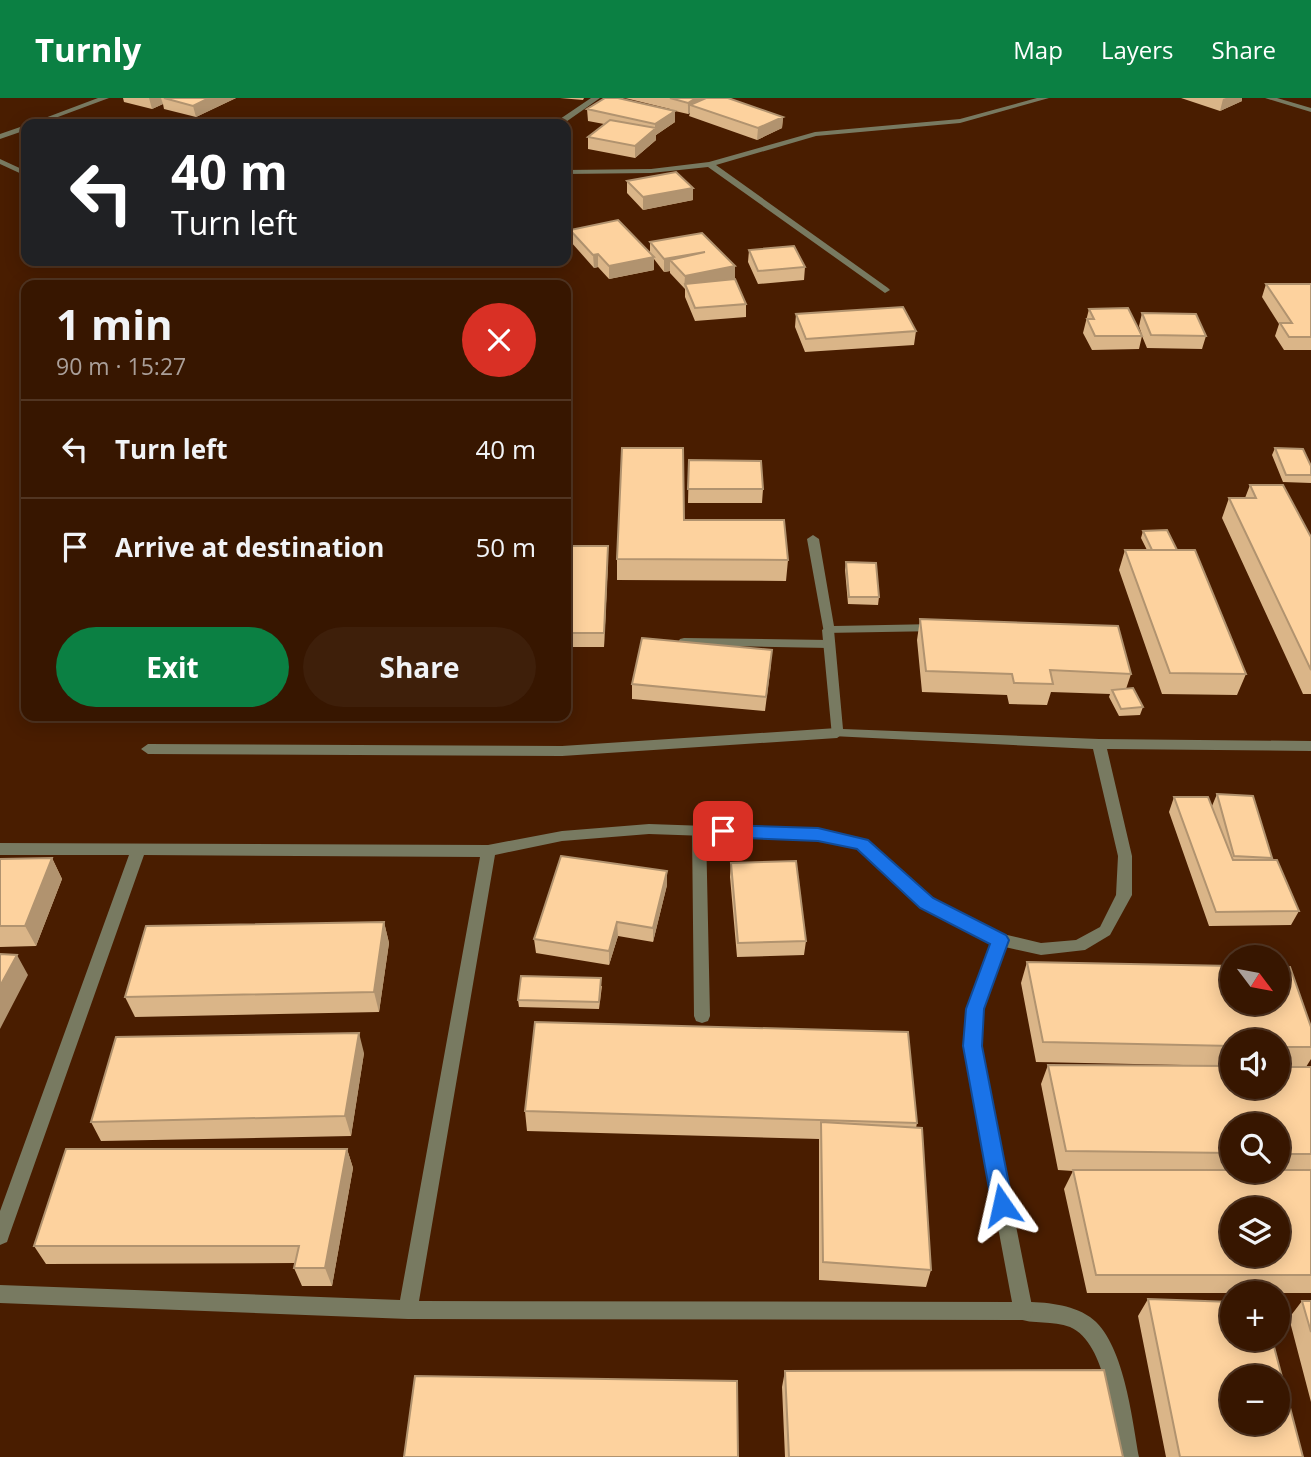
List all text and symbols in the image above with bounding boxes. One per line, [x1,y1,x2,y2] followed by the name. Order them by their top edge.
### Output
[35,27,141,72] text: Turnly
[1013,33,1063,66] text: Map
[1101,33,1174,66] text: Layers
[1212,33,1276,66] text: Share
[171,138,288,204] text: 40 m
[56,147,147,238] icon: left
[171,201,297,244] text: Turn left
[56,295,173,352] text: 1 min
[462,303,536,377] button: close
[56,350,186,382] text: 90 m · 15:27
[56,430,94,468] icon: left
[115,431,227,467] text: Turn left
[475,431,536,467] text: 40 m
[56,528,94,566] icon: arrive
[115,529,384,565] text: Arrive at destination
[475,529,536,565] text: 50 m
[56,627,289,707] button: Exit
[303,627,536,707] button: Share
[693,801,753,861] pin
[704,812,742,850] icon: arrive
[1220,945,1290,1015] north arrow
[1220,945,1290,1435] map controls
[1220,1029,1290,1099] button: sound
[1220,1113,1290,1183] button: search
[965,1168,1039,1242] position arrow
[1220,1197,1290,1267] button: layers
[1220,1281,1290,1351] button: +
[1220,1365,1290,1435] button: −

